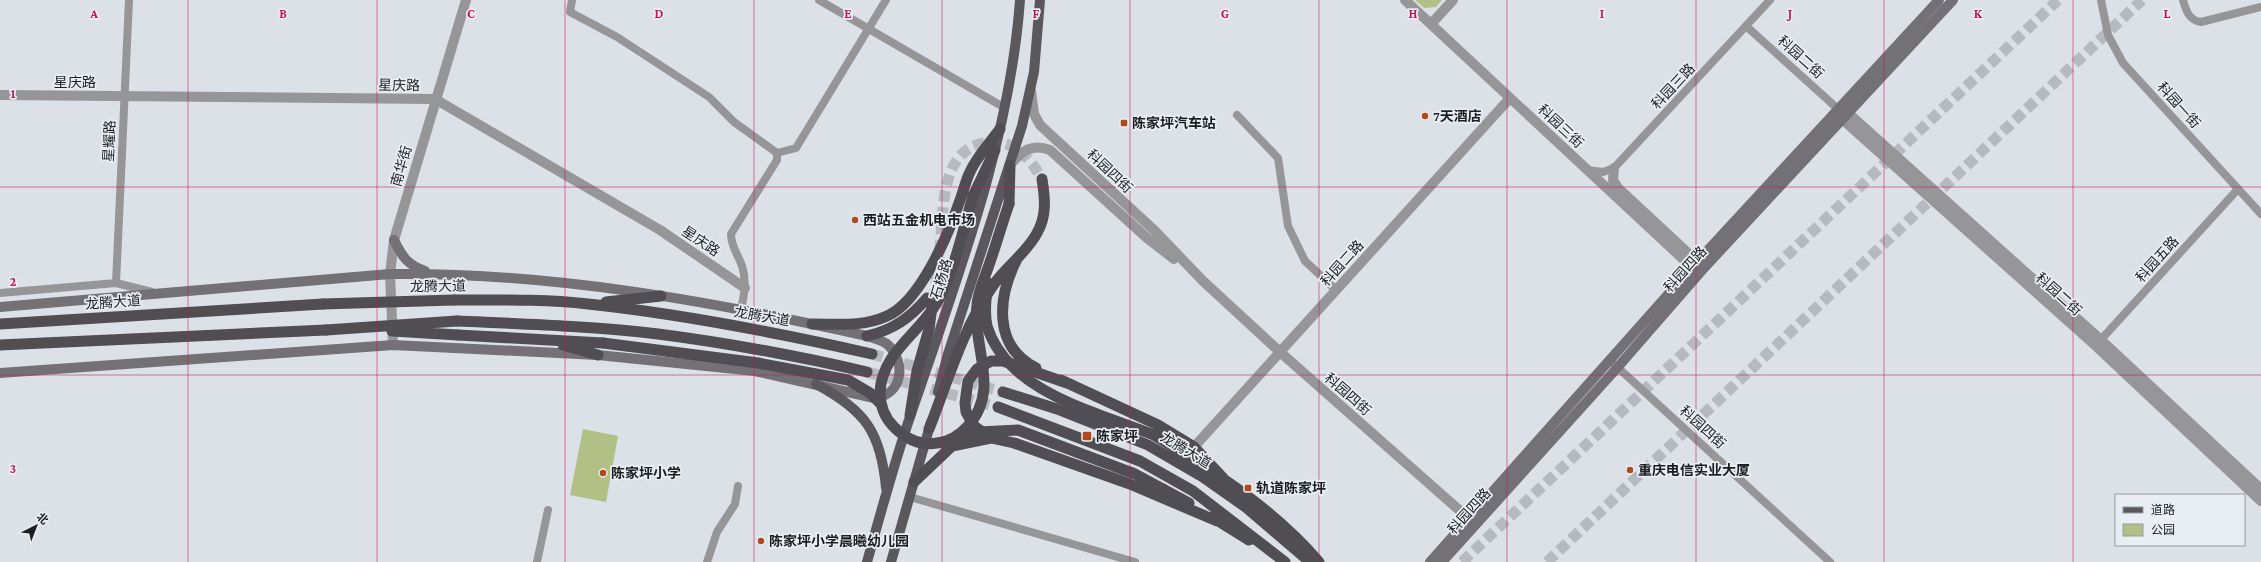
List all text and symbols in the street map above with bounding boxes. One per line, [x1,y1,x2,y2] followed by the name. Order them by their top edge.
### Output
[89,6,98,21] text: A
[279,6,287,21] text: B
[467,6,475,21] text: C
[655,6,664,21] text: D
[844,6,852,21] text: E
[1033,6,1040,21] text: F
[1221,6,1229,21] text: G
[1409,6,1418,21] text: H
[1600,6,1604,21] text: I
[1786,6,1792,21] text: J
[1974,6,1983,21] text: K
[2164,6,2171,21] text: L
[1775,32,1827,82] street label: 科园二街
[1648,60,1698,112] street label: 科园三路
[54,74,96,90] street label: 星庆路
[378,77,420,93] street label: 星庆路
[2154,79,2204,131] street label: 科园一街
[11,86,16,101] text: 1
[1535,101,1587,151] street label: 科园三街
[1433,108,1482,124] place label: 7天酒店
[1420,111,1430,121] marker: 7天酒店
[1132,115,1216,131] place label: 陈家坪汽车站
[1119,118,1129,128] marker: 陈家坪汽车站
[100,120,118,162] street label: 星耀路
[388,144,414,188] street label: 南华街
[1084,146,1136,196] street label: 科园四街
[863,212,975,228] place label: 西站五金机电市场
[850,215,860,225] marker: 西站五金机电市场
[679,223,723,259] street label: 星庆路
[2132,233,2182,285] street label: 科园五路
[1317,237,1367,289] street label: 科园二路
[1660,243,1710,295] street label: 科园四路
[927,257,955,301] street label: 石杨路
[2033,269,2085,319] street label: 科园二街
[10,274,17,289] text: 2
[410,278,466,294] street label: 龙腾大道
[85,292,141,312] street label: 龙腾大道
[733,303,791,329] street label: 龙腾大道
[1322,370,1374,418] street label: 科园四街
[1677,402,1729,452] street label: 科园四街
[1096,428,1138,444] place label: 陈家坪
[1158,429,1214,471] street label: 龙腾大道
[1081,430,1093,442] marker: 陈家坪
[10,461,16,476] text: 3
[1638,462,1750,478] place label: 重庆电信实业大厦
[611,465,681,481] place label: 陈家坪小学
[1625,465,1635,475] marker: 重庆电信实业大厦
[598,468,608,478] marker: 陈家坪小学
[1256,480,1326,496] place label: 轨道陈家坪
[1243,483,1253,493] marker: 轨道陈家坪
[1444,485,1494,537] street label: 科园四路
[2115,494,2245,546] legend
[2151,503,2175,517] text: 道路
[16,506,56,546] north arrow
[35,510,51,527] text: 北
[2151,523,2175,537] text: 公园
[769,533,909,549] place label: 陈家坪小学晨曦幼儿园
[756,536,766,546] marker: 陈家坪小学晨曦幼儿园

